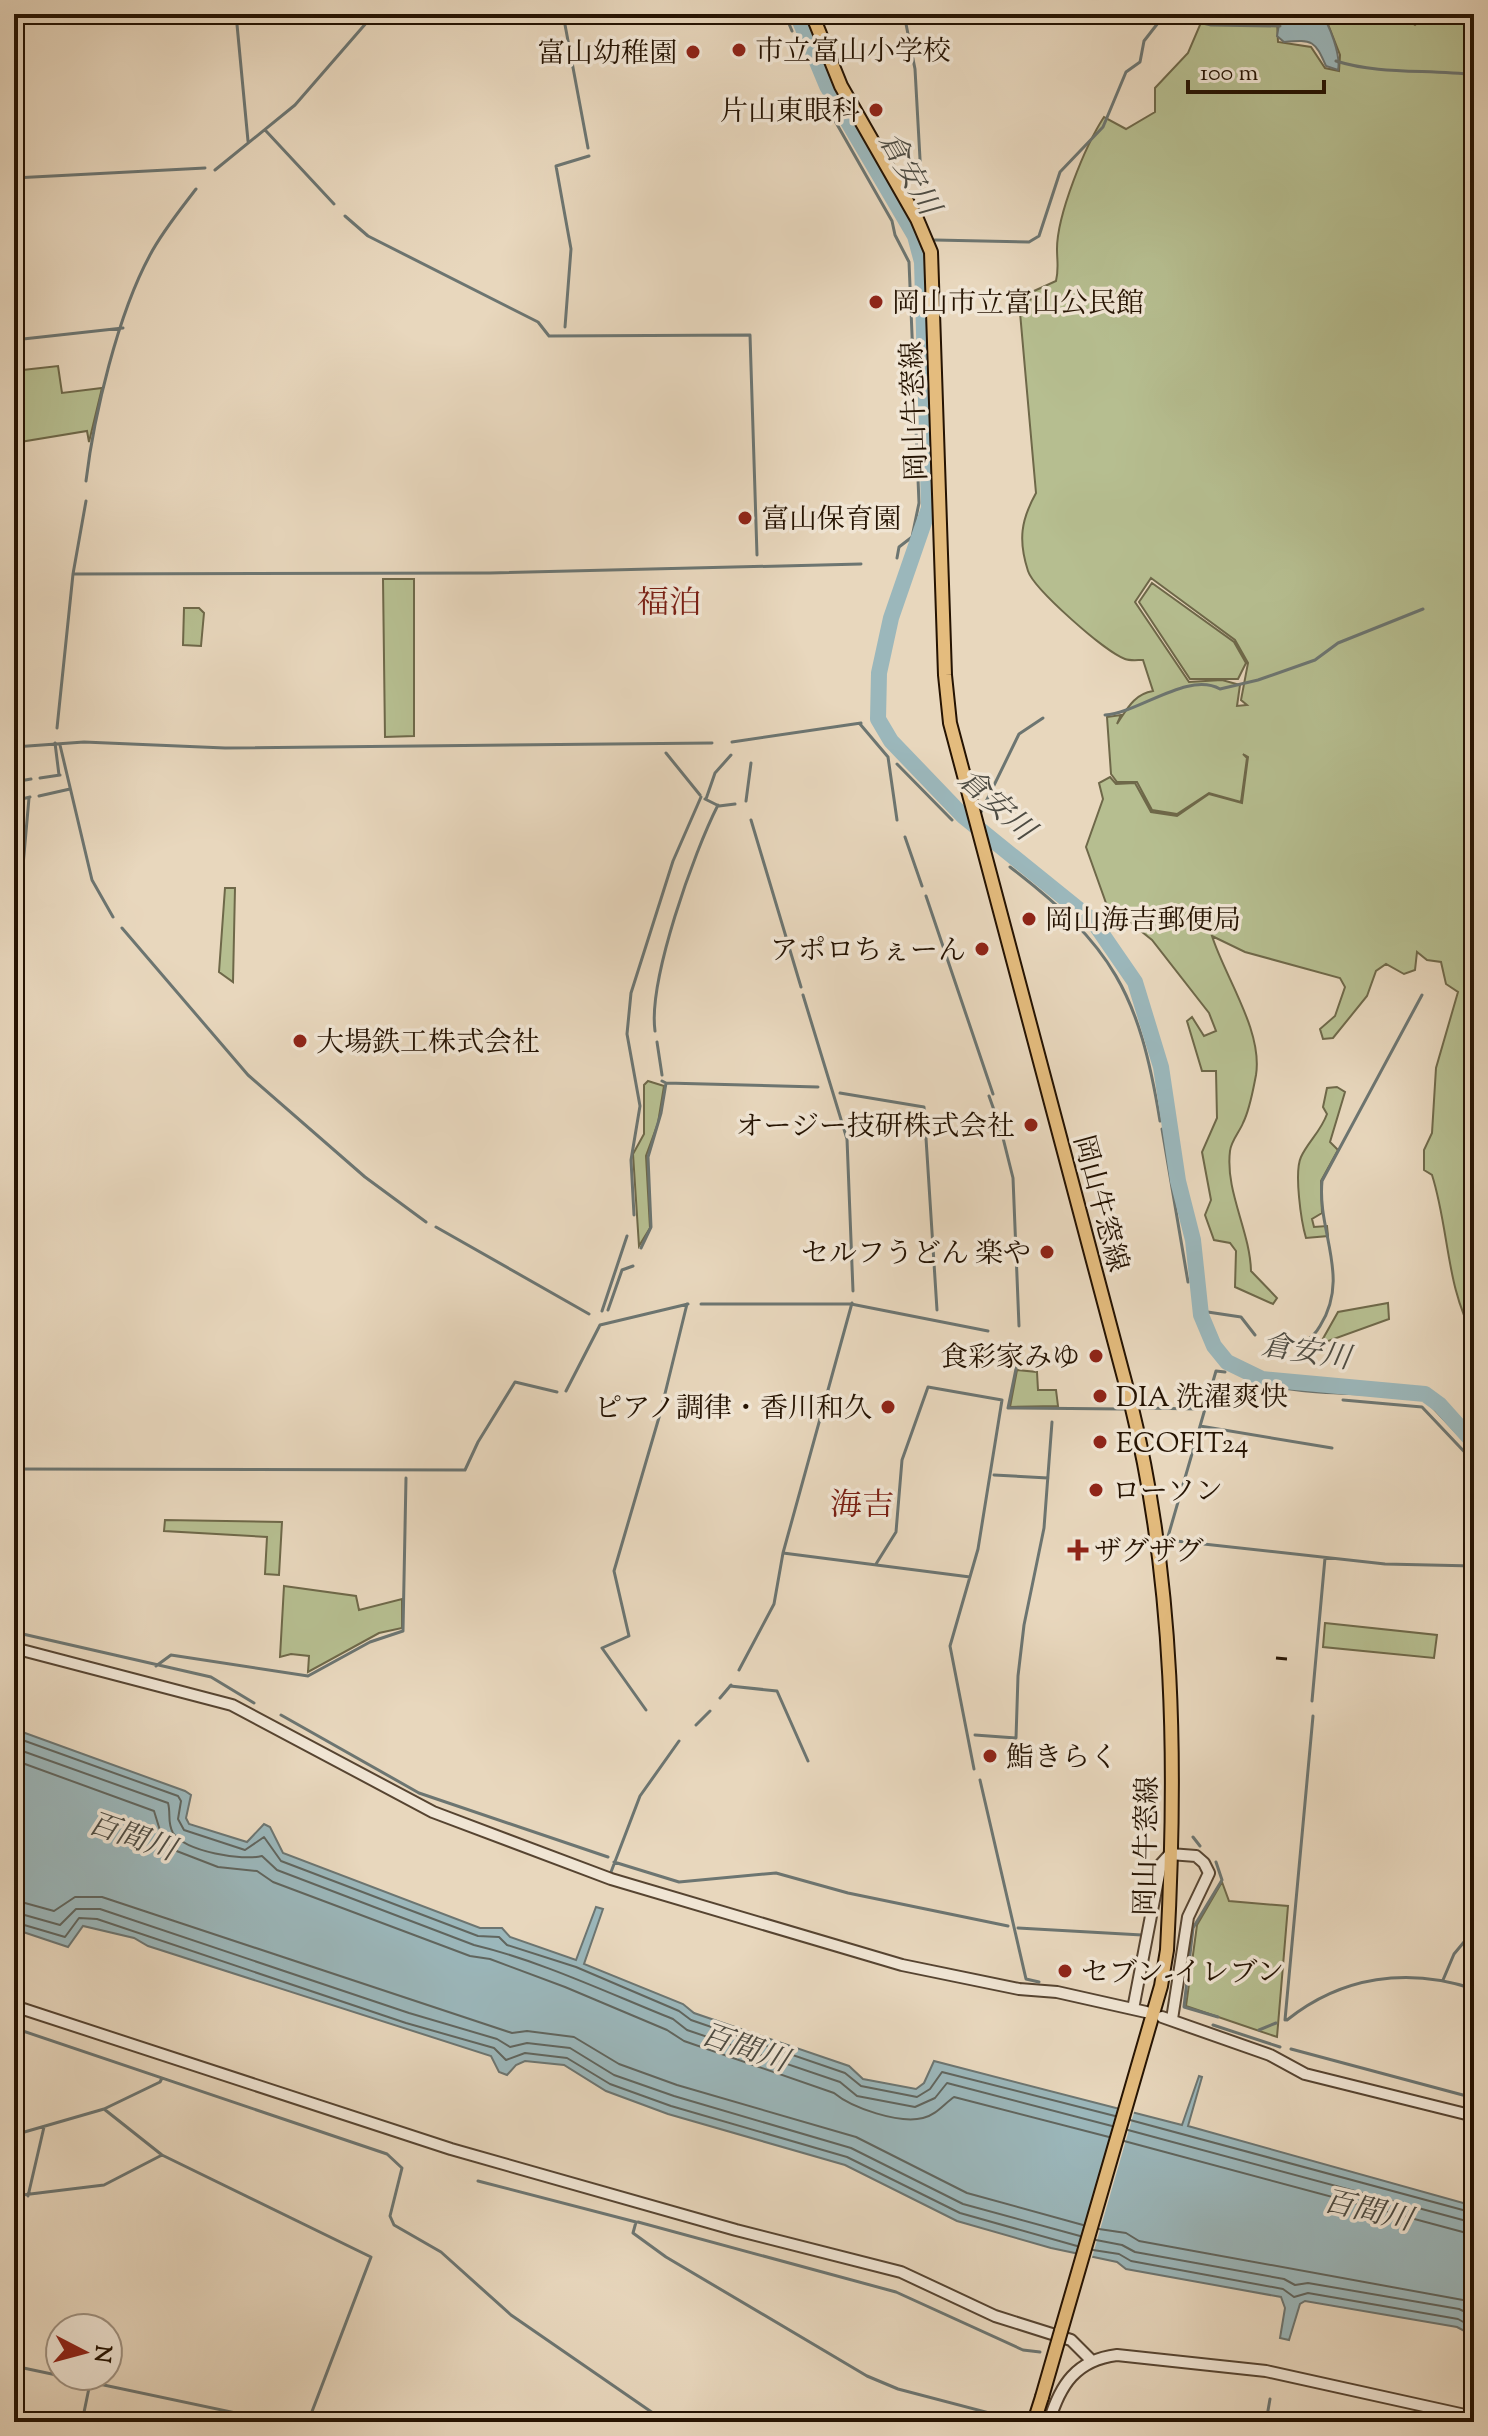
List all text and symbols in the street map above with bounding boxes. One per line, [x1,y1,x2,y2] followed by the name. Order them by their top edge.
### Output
[755,33,951,73] place label: 市立富山小学校
[537,35,677,75] place label: 富山幼稚園
[730,41,748,59] marker: 市立富山小学校
[684,43,702,61] marker: 富山幼稚園
[1188,44,1324,94] scale bar
[1200,57,1258,91] text: 100 m
[720,93,860,133] place label: 片山東眼科
[867,101,885,119] marker: 片山東眼科
[867,125,950,227] water label: 倉安川
[892,285,1144,325] place label: 岡山市立富山公民館
[867,293,885,311] marker: 岡山市立富山公民館
[894,340,938,482] street label: 岡山牛窓線
[761,501,901,541] place label: 富山保育園
[736,509,754,527] marker: 富山保育園
[637,582,701,628] district label: 福泊
[947,760,1045,854] water label: 倉安川
[1045,902,1241,942] place label: 岡山海吉郵便局
[1020,910,1038,928] marker: 岡山海吉郵便局
[770,932,966,972] place label: アポロちぇーん
[973,940,991,958] marker: アポロちぇーん
[316,1024,540,1064] place label: 大場鉄工株式会社
[291,1032,309,1050] marker: 大場鉄工株式会社
[736,1108,1015,1148] place label: オージー技研株式会社
[1022,1116,1040,1134] marker: オージー技研株式会社
[1062,1131,1137,1277] street label: 岡山牛窓線
[801,1235,1031,1275] place label: セルフうどん 楽や
[1038,1243,1056,1261] marker: セルフうどん 楽や
[1258,1325,1356,1382] water label: 倉安川
[940,1339,1080,1379] place label: 食彩家みゆ
[1087,1347,1105,1365] marker: 食彩家みゆ
[1116,1379,1288,1419] place label: DIA 洗濯爽快
[1091,1387,1109,1405] marker: DIA 洗濯爽快
[594,1390,872,1430] place label: ピアノ調律・香川和久
[879,1398,897,1416] marker: ピアノ調律・香川和久
[1116,1425,1249,1465] place label: ECOFIT24
[1091,1433,1109,1451] marker: ECOFIT24
[1112,1473,1223,1513] place label: ローソン
[1087,1481,1105,1499] marker: ローソン
[830,1484,894,1530] district label: 海吉
[1094,1533,1204,1573] place label: ザグザグ
[1069,1541,1087,1559] marker: ザグザグ
[1006,1739,1118,1779] place label: 鮨きらく
[981,1747,999,1765] marker: 鮨きらく
[1127,1776,1169,1916] street label: 岡山牛窓線
[82,1803,184,1874] water label: 百間川
[1081,1954,1284,1994] place label: セブン-イレブン
[1056,1962,1074,1980] marker: セブン-イレブン
[695,2014,797,2085] water label: 百間川
[1319,2181,1419,2244] water label: 百間川
[44,2312,124,2392] north arrow
[84,2343,118,2365] text: N

